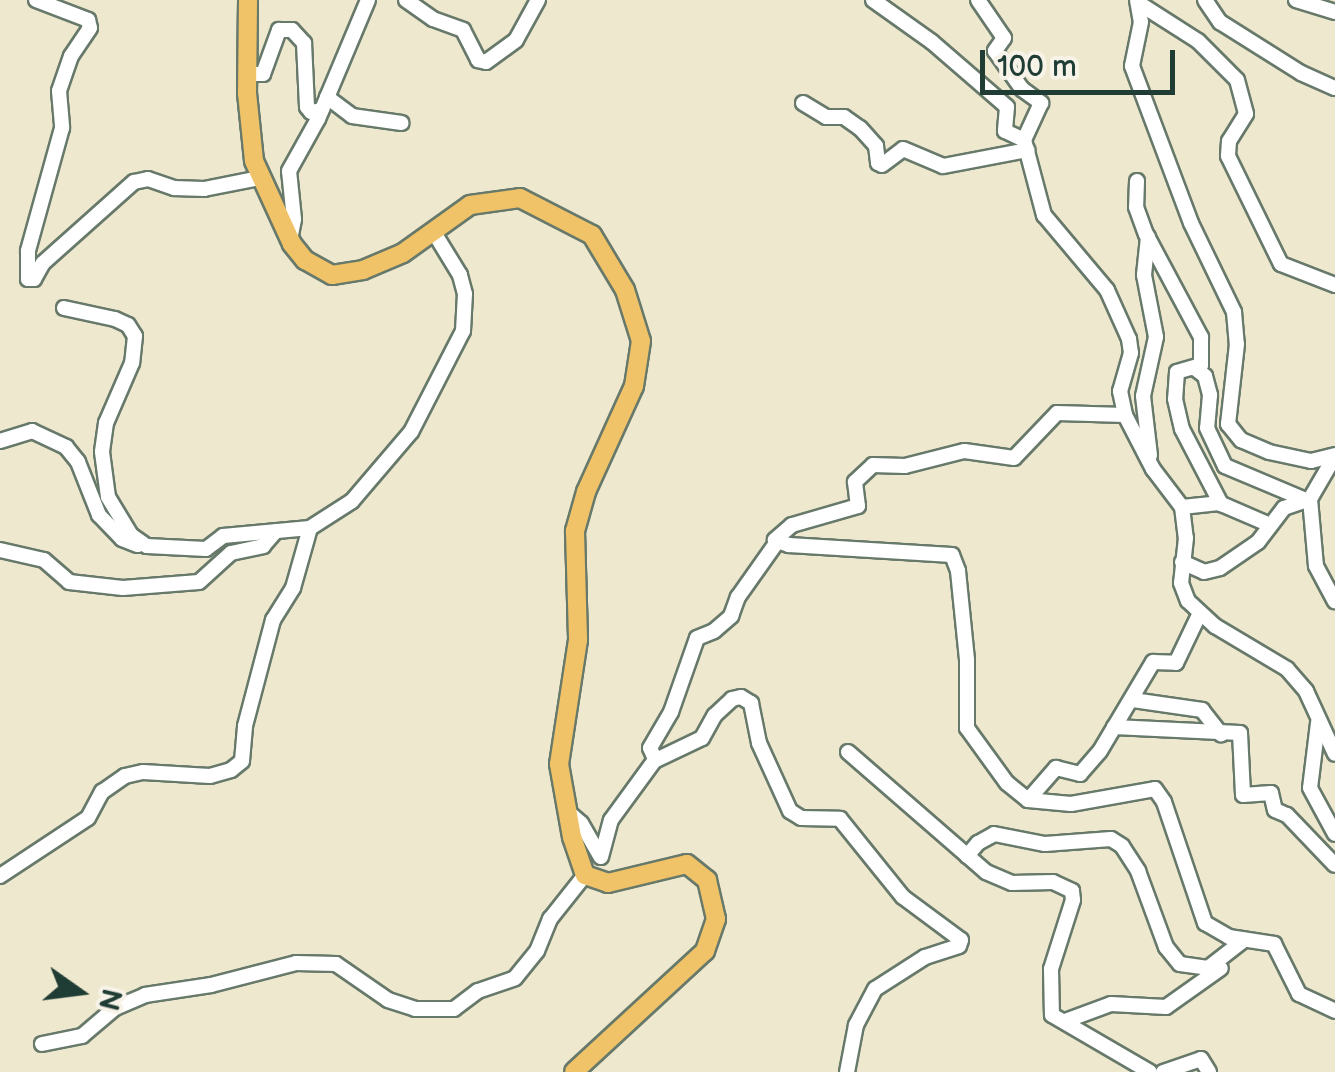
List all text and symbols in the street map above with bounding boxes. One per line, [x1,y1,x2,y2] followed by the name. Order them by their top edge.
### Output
[985,30,1180,92] scale bar
[997,49,1077,85] text: 100 m
[30,942,130,1042] north arrow
[91,985,128,1014] text: N

